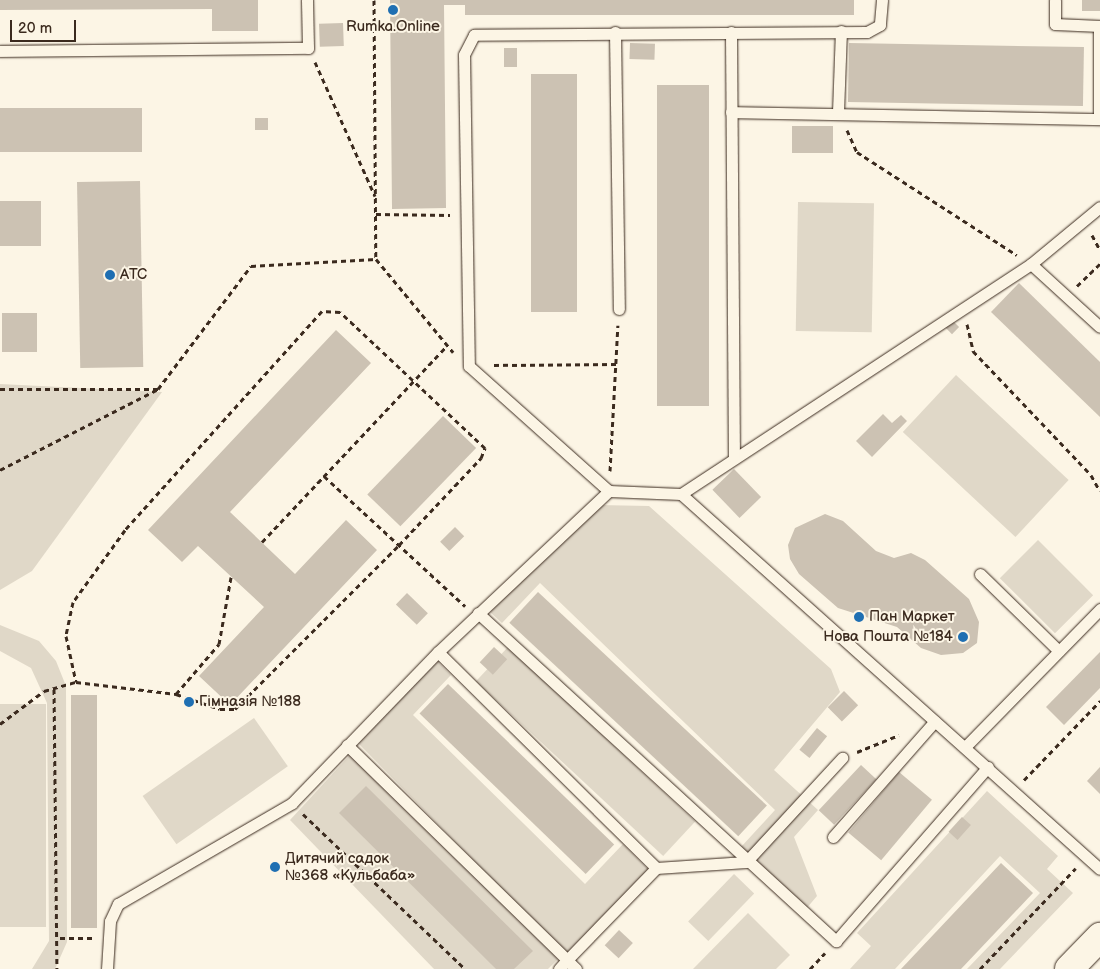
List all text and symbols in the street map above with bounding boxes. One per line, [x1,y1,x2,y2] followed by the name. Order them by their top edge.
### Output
[387,4,399,16] marker: Rumka.Online
[12,10,79,42] scale bar
[346,18,440,36] place label: Rumka.Online
[18,19,52,38] text: 20 m
[120,266,147,284] place label: АТС
[104,269,116,281] marker: АТС
[869,608,955,626] place label: Пан Маркет
[853,611,865,623] marker: Пан Маркет
[823,628,953,646] place label: Нова Пошта №184
[957,631,969,643] marker: Нова Пошта №184
[199,693,301,711] place label: Гімназія №188
[183,696,195,708] marker: Гімназія №188
[285,849,415,884] place label: Дитячий садок №368 «Кульбаба»
[269,861,281,873] marker: Дитячий садок №368 «Кульбаба»

